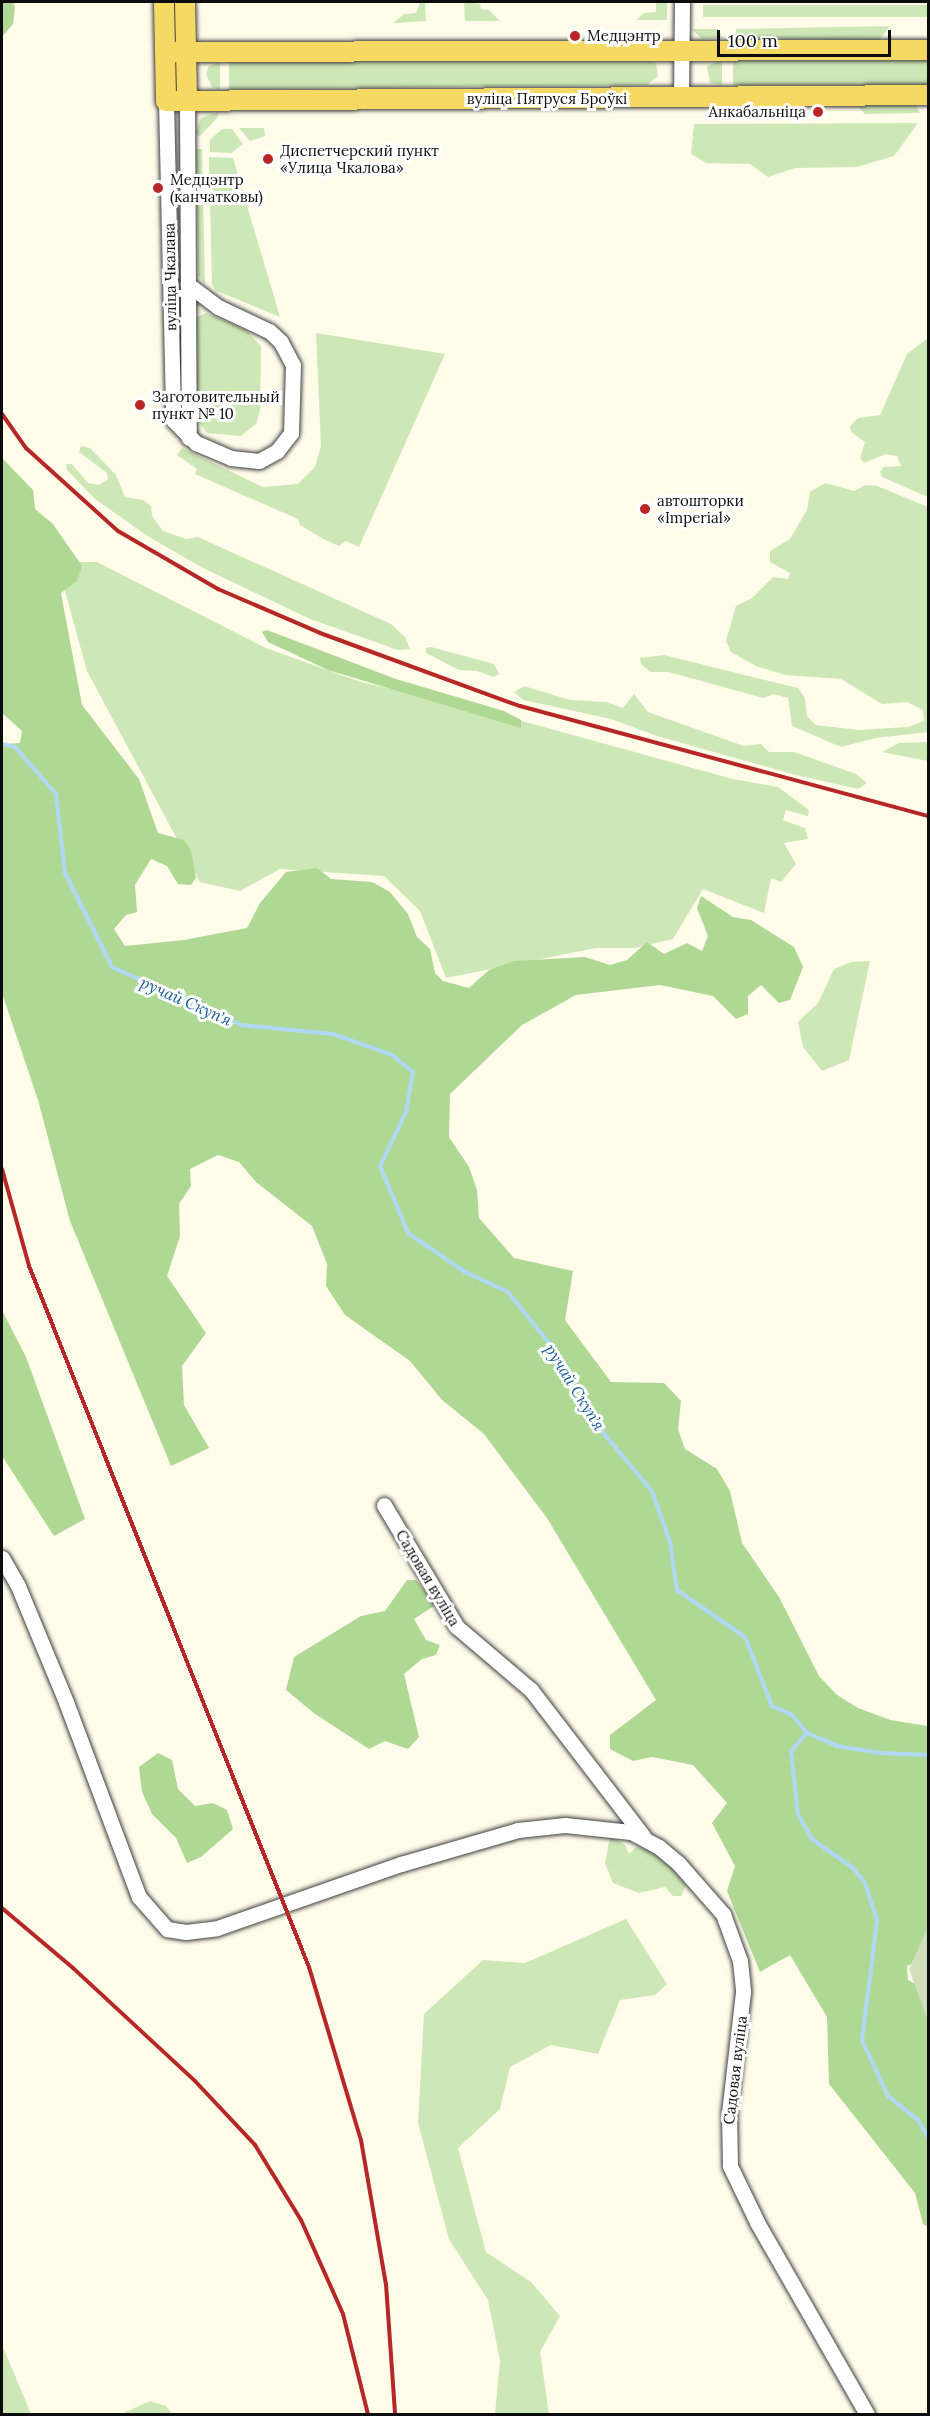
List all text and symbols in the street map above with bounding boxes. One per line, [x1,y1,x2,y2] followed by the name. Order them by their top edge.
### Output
[720,18,894,56] scale bar
[587,27,661,45] place label: Медцэнтр
[568,29,582,43] marker: Медцэнтр
[728,29,778,52] text: 100 m
[467,90,627,108] street label: вуліца Пятруся Броўкі
[709,103,806,121] place label: Анкабальніца
[811,105,825,119] marker: Анкабальніца
[280,141,439,176] place label: Диспетчерский пункт «Улица Чкалова»
[261,152,275,166] marker: Диспетчерский пункт «Улица Чкалова»
[170,170,263,205] place label: Медцэнтр (канчатковы)
[151,181,165,195] marker: Медцэнтр (канчатковы)
[160,223,180,331] street label: вуліца Чкалава
[152,387,280,422] place label: Заготовительный пункт № 10
[133,398,147,412] marker: Заготовительный пункт № 10
[657,491,744,526] place label: автошторки «Imperial»
[638,502,652,516] marker: автошторки «Imperial»
[137,972,235,1030] water label: ручай Скупʼя
[541,1340,609,1434] water label: ручай Скупʼя
[392,1527,464,1629] street label: Садовая вуліца
[719,2015,751,2125] street label: Садовая вуліца

